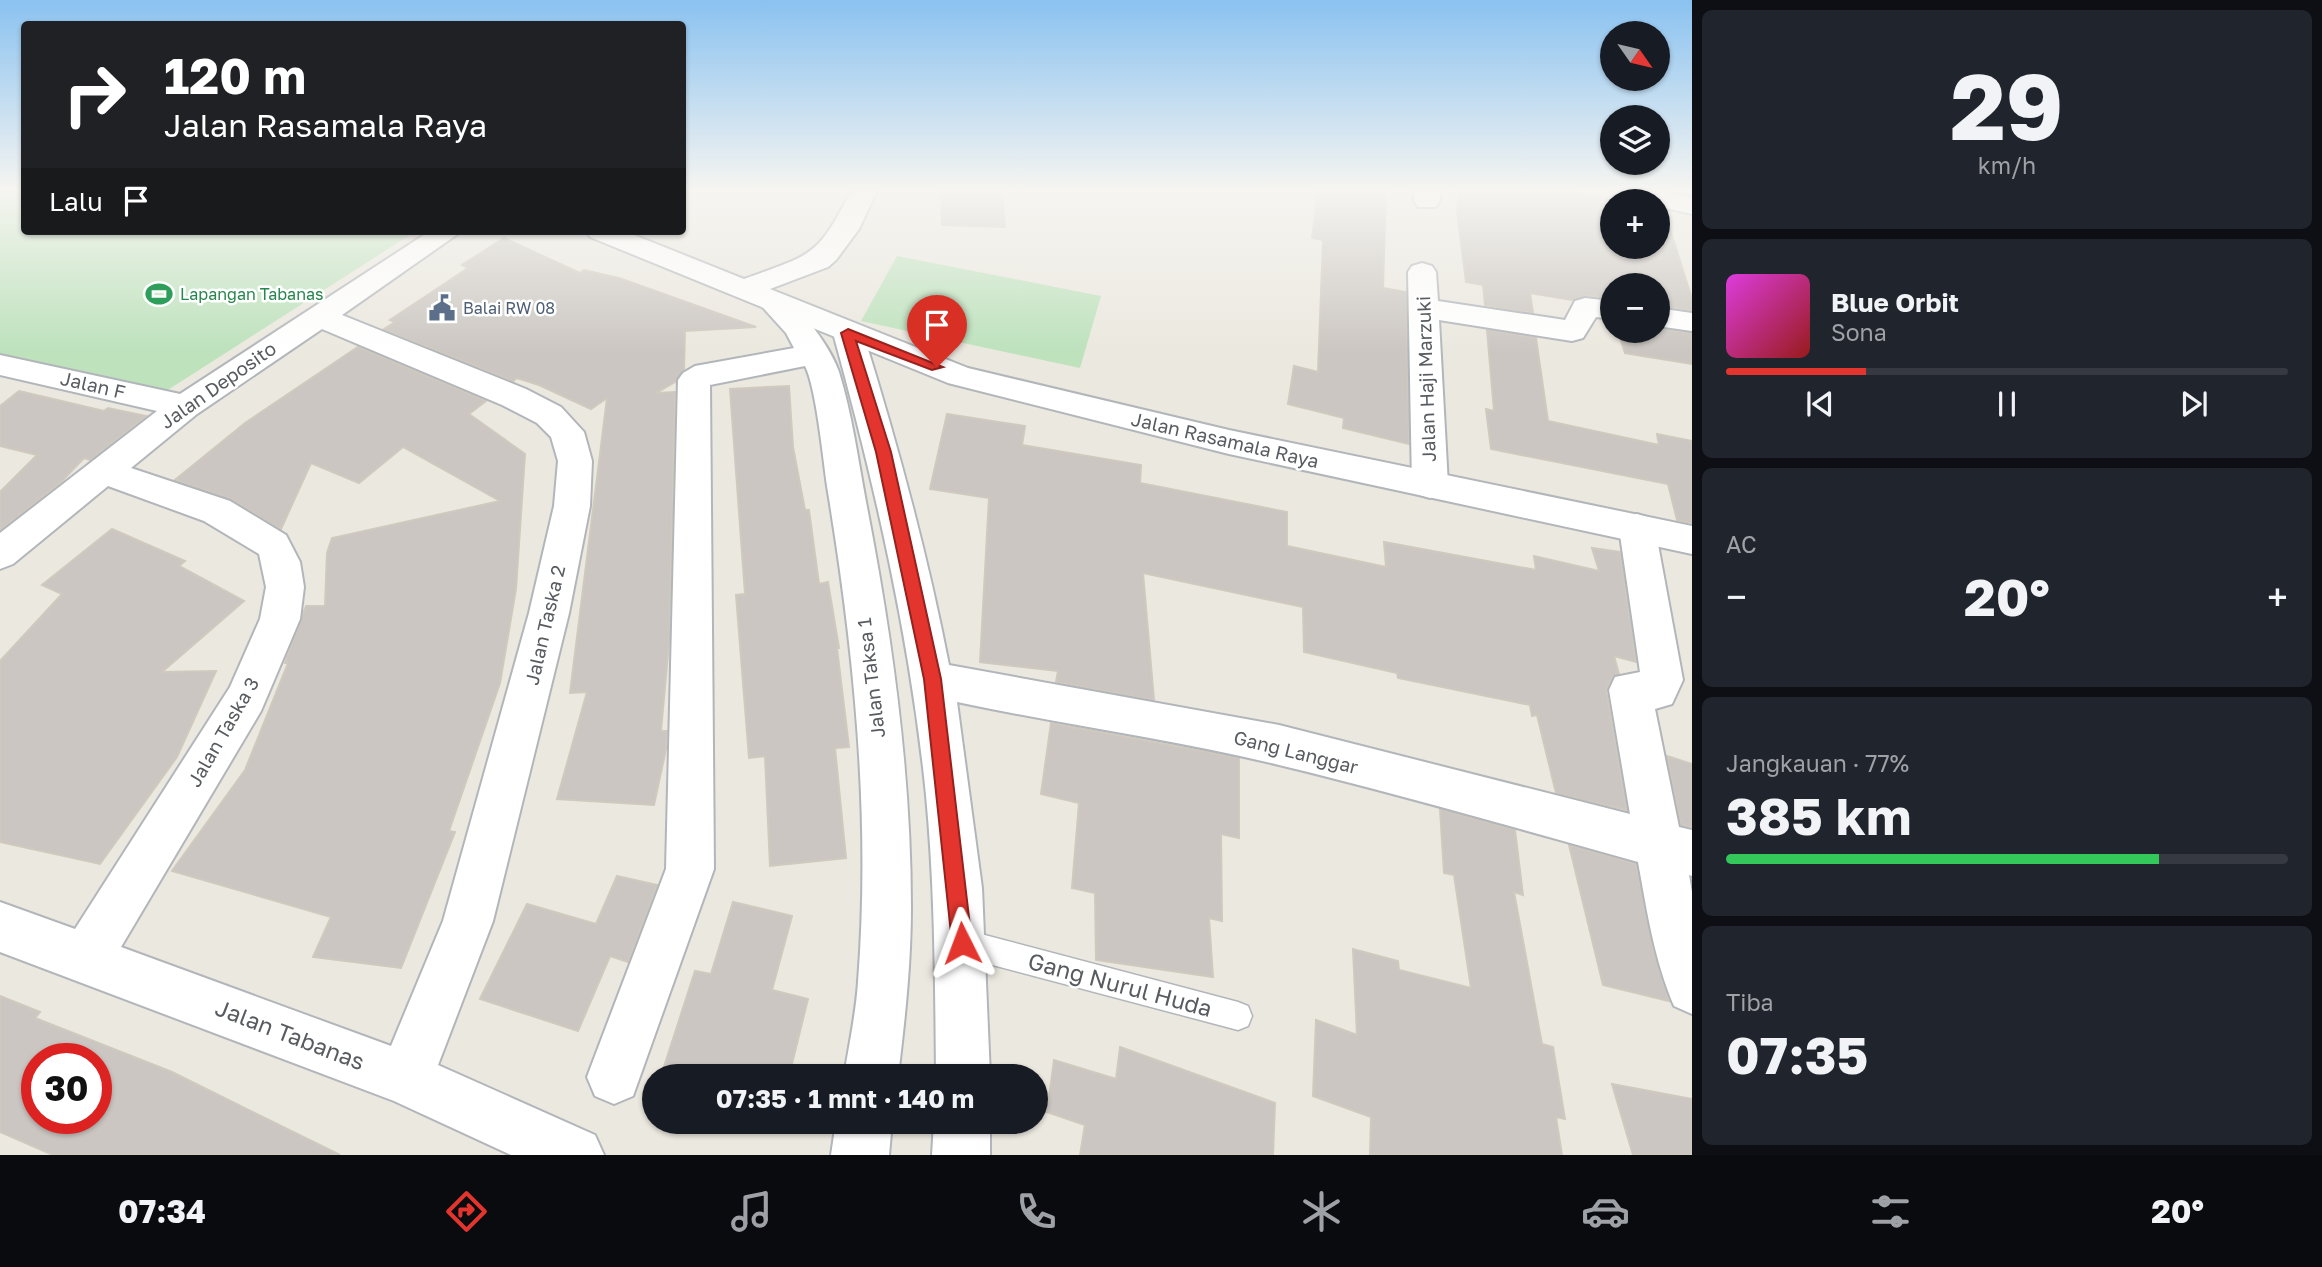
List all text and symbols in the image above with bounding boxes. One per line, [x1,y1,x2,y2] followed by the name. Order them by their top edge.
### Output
[1600,21,1670,91] north arrow
[1600,21,1670,343] map controls
[164,46,306,105] text: 120 m
[49,49,140,140] icon: right
[1950,51,2064,160] text: 29
[1600,105,1670,175] button: layers
[164,106,487,144] text: Jalan Rasamala Raya
[1978,151,2036,179] text: km/h
[117,182,155,220] icon: arrive
[49,186,103,217] text: Lalu
[1600,189,1670,259] button: +
[1600,273,1670,343] button: −
[144,279,174,309] sports icon: Lapangan Tabanas
[180,284,324,304] place label: Lapangan Tabanas
[1831,287,1959,318] text: Blue Orbit
[427,293,457,323] public building icon: Balai RW 08
[907,295,967,367] pin
[1411,296,1440,463] street label: Jalan Haji Marzuki
[463,298,555,318] place label: Balai RW 08
[918,306,956,344] icon: arrive
[1831,318,1887,346] text: Sona
[155,336,280,433] street label: Jalan Deposito
[58,366,128,403] street label: Jalan F
[1801,385,1839,423] icon: previous
[1988,385,2026,423] icon: pause
[2175,385,2213,423] icon: next
[1129,407,1321,472] street label: Jalan Rasamala Raya
[1726,530,1757,558] text: AC
[520,563,569,687] street label: Jalan Taska 2
[1964,565,2050,627] text: 20°
[1726,574,1747,619] text: −
[2267,574,2288,619] text: +
[852,617,889,739] street label: Jalan Taksa 1
[182,673,263,791] street label: Jalan Taska 3
[1232,725,1361,778] street label: Gang Langgar
[1726,749,1909,777] text: Jangkauan · 77%
[1726,784,1911,846] text: 385 km
[925,906,999,980] position arrow
[1025,946,1215,1022] street label: Gang Nurul Huda
[1726,988,1774,1016] text: Tiba
[212,993,369,1075] street label: Jalan Tabanas
[1726,1023,1868,1085] text: 07:35
[21,1043,112,1134] speed limit sign: 30
[716,1083,974,1114] text: 07:35 · 1 mnt · 140 m
[442,1187,491,1236] icon: directions
[727,1187,776,1236] icon: music
[1012,1187,1061,1236] icon: phone
[1297,1187,1346,1236] icon: climate
[1581,1187,1630,1236] icon: car
[1866,1187,1915,1236] icon: filters
[118,1192,206,1230] text: 07:34
[2151,1192,2204,1230] text: 20°

